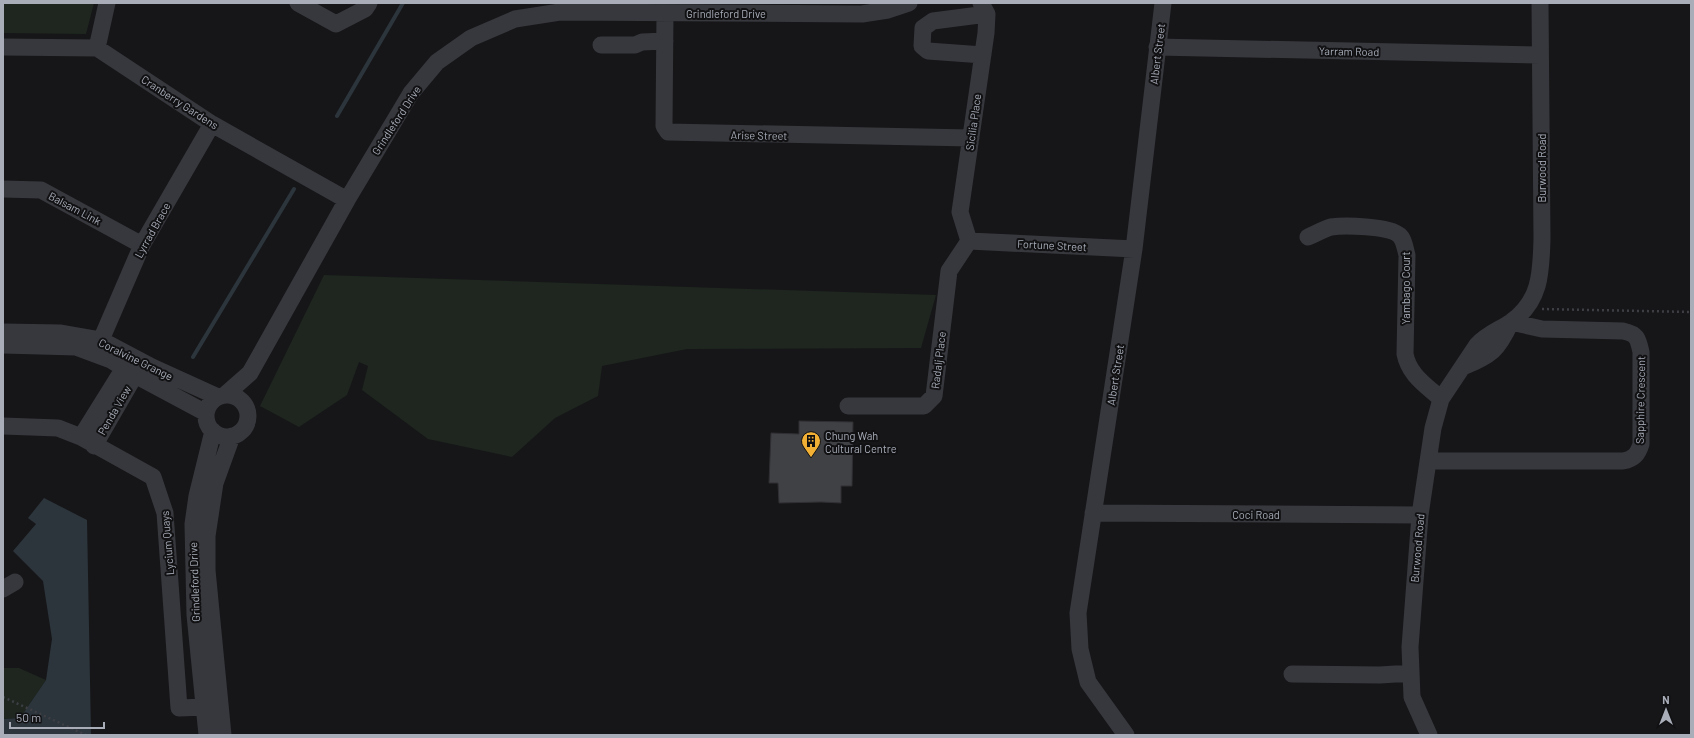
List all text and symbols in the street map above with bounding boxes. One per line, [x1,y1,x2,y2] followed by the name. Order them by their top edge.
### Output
[686,7,766,20] street label: Grindleford Drive
[1147,23,1167,85] street label: Albert Street
[1319,44,1379,58] street label: Yarram Road
[139,72,221,132] street label: Cranberry Gardens
[369,83,423,157] street label: Grindleford Drive
[963,93,983,151] street label: Sicilia Place
[730,128,788,142] street label: Arise Street
[1535,133,1548,203] street label: Burwood Road
[46,189,104,228] street label: Balsam Link
[132,200,173,260] street label: Lyrrad Brace
[1017,237,1087,253] street label: Fortune Street
[1399,252,1412,324] street label: Yambago Court
[928,330,948,389] street label: Radalj Place
[97,335,175,383] street label: Coralvine Grange
[1104,344,1126,406] street label: Albert Street
[1633,356,1647,444] street label: Sapphire Crescent
[95,383,133,437] street label: Penda View
[825,429,897,455] place label: Chung Wah Cultural Centre
[800,430,822,458] building icon: Chung Wah Cultural Centre
[1232,508,1280,521] street label: Coci Road
[158,510,176,576] street label: Lycium Quays
[1408,513,1426,583] street label: Burwood Road
[186,542,202,622] street label: Grindleford Drive
[1646,690,1686,730] north arrow
[1662,693,1670,706] text: N
[10,704,104,730] scale bar
[16,710,41,724] text: 50 m

